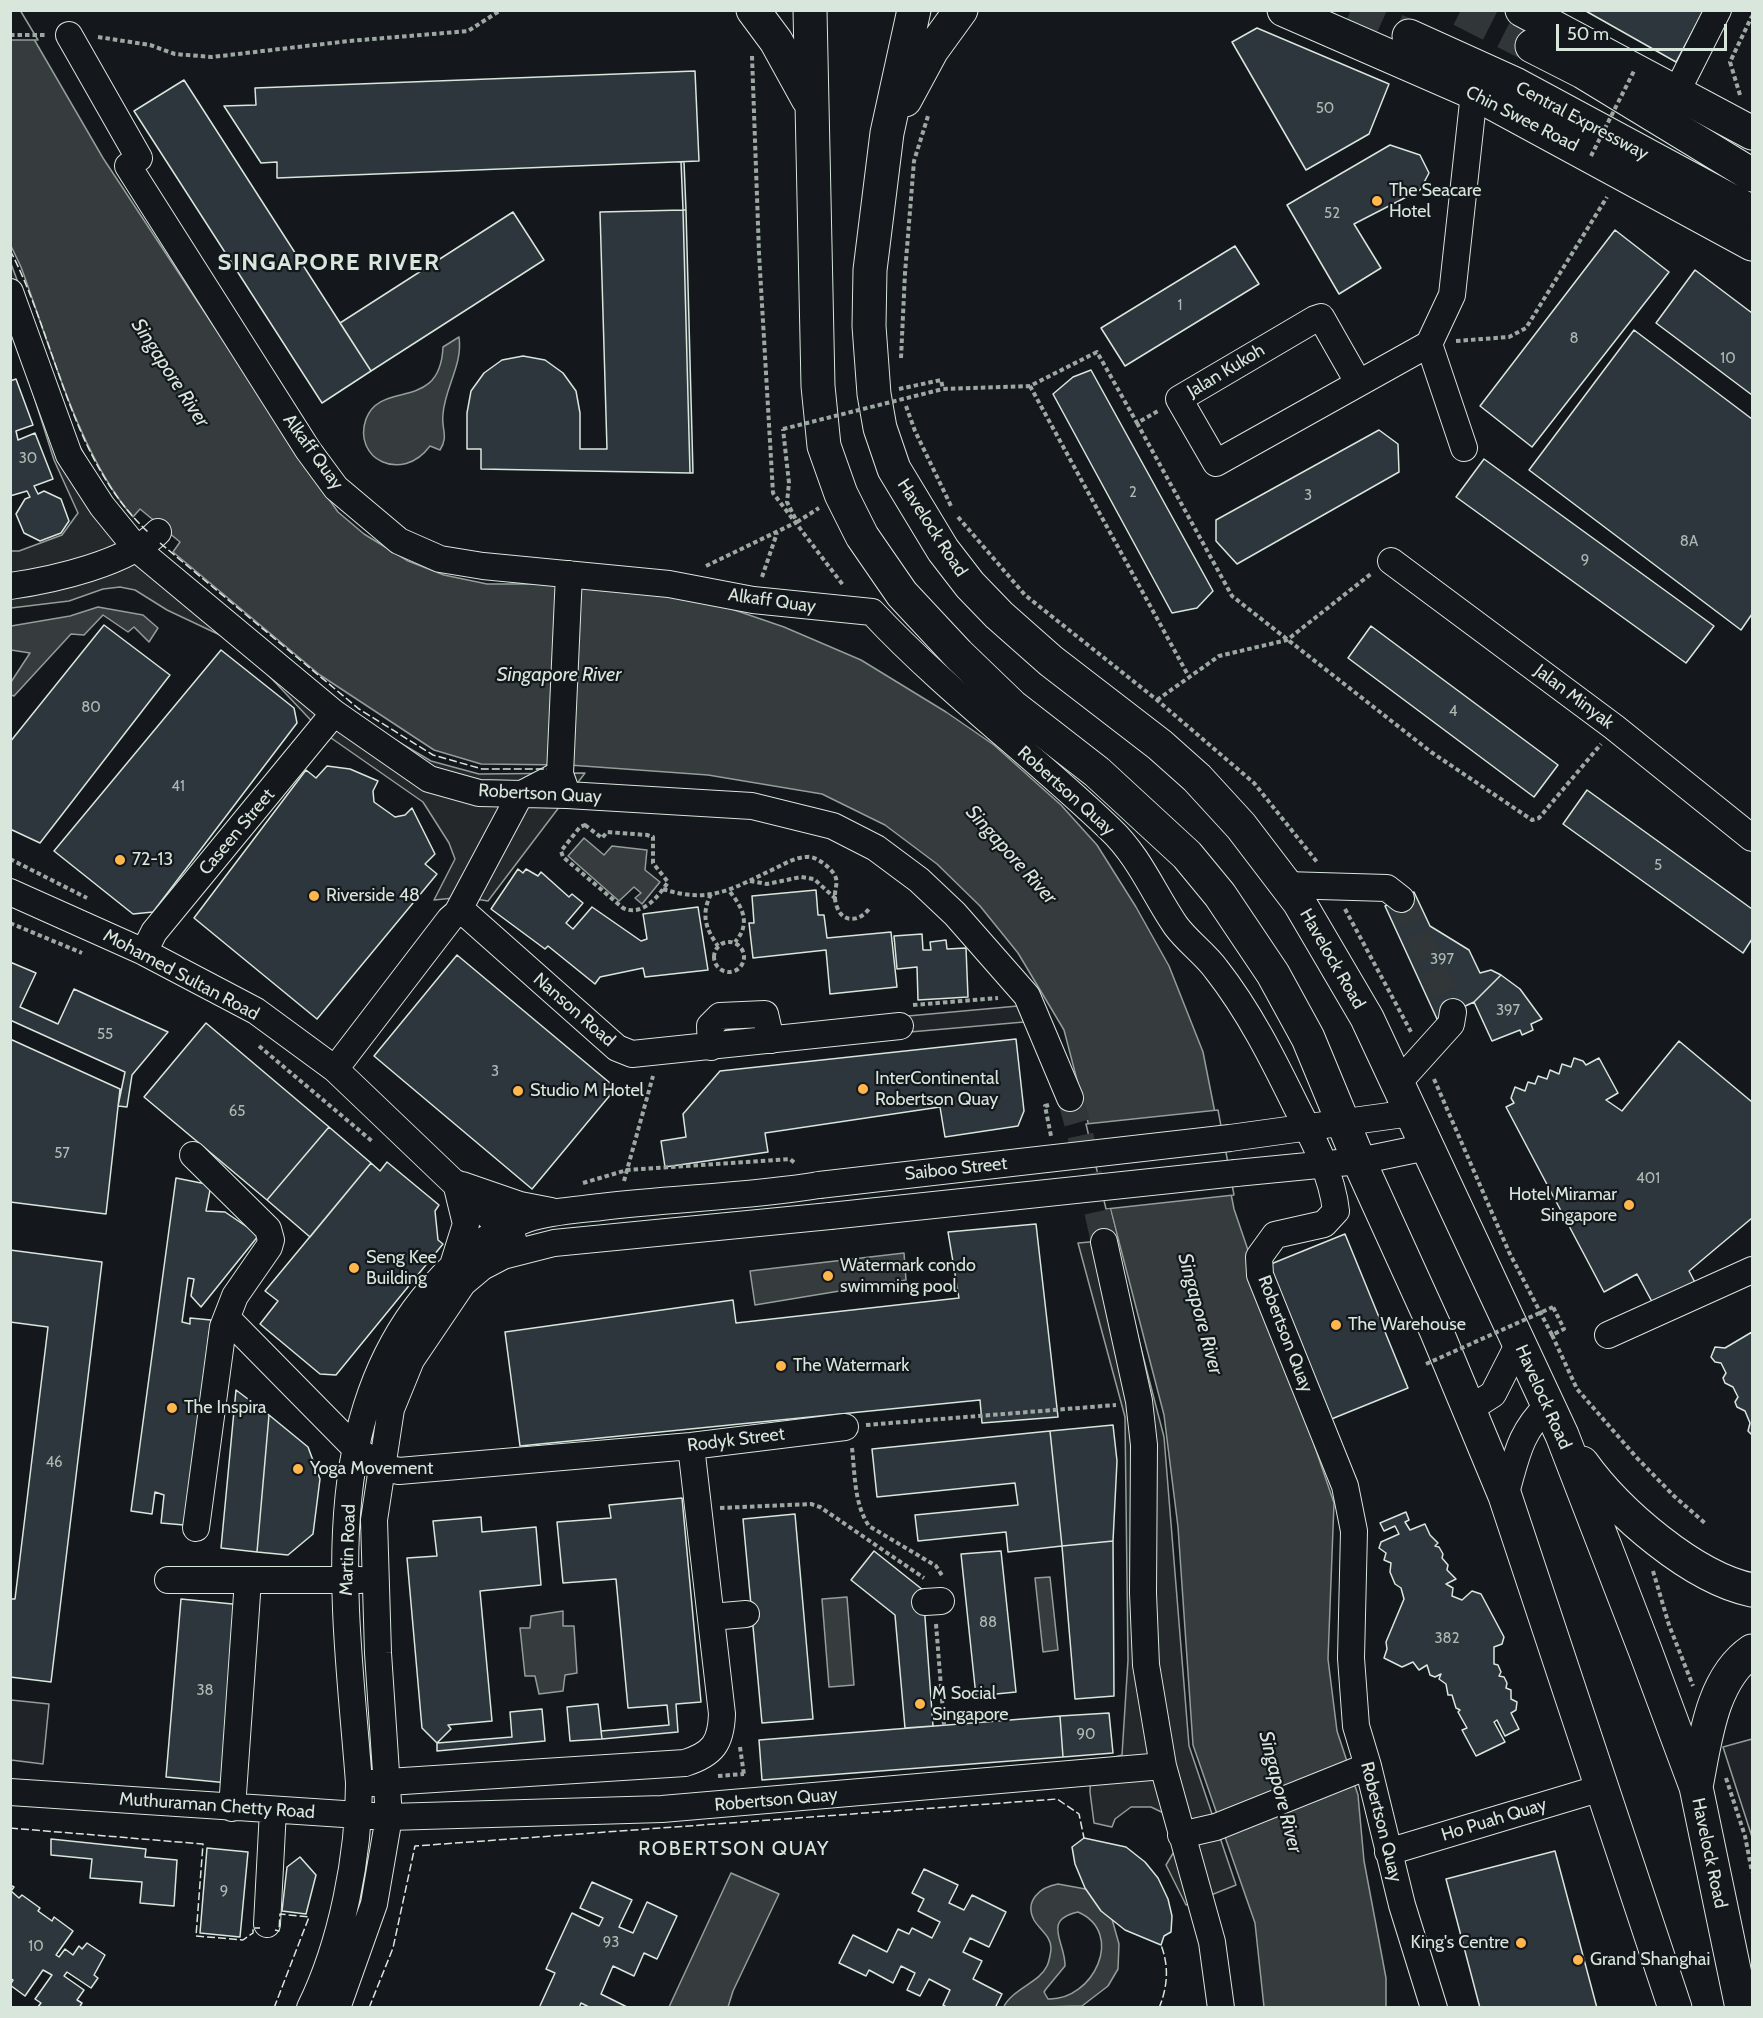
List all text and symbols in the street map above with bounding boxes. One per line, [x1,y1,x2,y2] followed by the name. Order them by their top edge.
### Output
[1559,12,1730,50] scale bar
[1567,23,1609,45] text: 50 m
[1512,77,1652,165] street label: Central Expressway
[1462,81,1582,157] street label: Chin Swee Road
[1316,100,1334,118] house number: 50
[1389,180,1481,222] place label: The Seacare Hotel
[1370,194,1384,208] marker: The Seacare Hotel
[1324,205,1340,223] house number: 52
[218,249,440,277] district label: SINGAPORE RIVER
[1178,297,1182,315] house number: 1
[126,314,214,432] water label: Singapore River
[1569,330,1579,348] house number: 8
[1183,339,1269,403] street label: Jalan Kukoh
[1720,350,1736,368] house number: 10
[278,410,348,494] street label: Alkaff Quay
[19,450,37,468] house number: 30
[892,475,972,581] street label: Havelock Road
[1129,484,1137,502] house number: 2
[1304,487,1312,505] house number: 3
[1680,533,1698,551] house number: 8A
[1581,552,1589,570] house number: 9
[727,584,817,618] street label: Alkaff Quay
[1530,660,1618,734] street label: Jalan Minyak
[497,663,621,687] water label: Singapore River
[81,699,101,717] house number: 80
[1449,703,1457,721] house number: 4
[1013,742,1119,840] street label: Robertson Quay
[171,778,185,796] house number: 41
[478,780,602,808] street label: Robertson Quay
[195,784,279,880] street label: Caseen Street
[960,801,1062,909] water label: Singapore River
[132,849,173,871] place label: 72-13
[113,853,127,867] marker: 72-13
[1654,857,1662,875] house number: 5
[326,885,420,907] place label: Riverside 48
[307,889,321,903] marker: Riverside 48
[1295,905,1369,1013] street label: Havelock Road
[99,925,263,1025] street label: Mohamed Sultan Road
[1430,951,1454,969] house number: 397
[529,968,619,1052] street label: Nanson Road
[1496,1002,1520,1020] house number: 397
[97,1026,113,1044] house number: 55
[491,1063,499,1081] house number: 3
[875,1068,999,1110] place label: InterContinental Robertson Quay
[530,1080,644,1102] place label: Studio M Hotel
[856,1082,870,1096] marker: InterContinental Robertson Quay
[511,1084,525,1098] marker: Studio M Hotel
[229,1103,245,1121] house number: 65
[54,1145,70,1163] house number: 57
[904,1153,1008,1185] street label: Saiboo Street
[1636,1170,1660,1188] house number: 401
[1509,1184,1617,1226] place label: Hotel Miramar Singapore
[1622,1198,1636,1212] marker: Hotel Miramar Singapore
[366,1247,437,1290] place label: Seng Kee Building
[1172,1251,1228,1377] water label: Singapore River
[840,1255,976,1298] place label: Watermark condo swimming pool
[347,1261,361,1275] marker: Seng Kee Building
[821,1269,835,1283] marker: Watermark condo swimming pool
[1253,1273,1317,1395] street label: Robertson Quay
[1348,1314,1466,1336] place label: The Warehouse
[1329,1318,1343,1332] marker: The Warehouse
[1510,1341,1576,1453] street label: Havelock Road
[793,1355,909,1377] place label: The Watermark
[774,1359,788,1373] marker: The Watermark
[184,1397,266,1419] place label: The Inspira
[165,1401,179,1415] marker: The Inspira
[686,1423,786,1457] street label: Rodyk Street
[45,1454,63,1472] house number: 46
[310,1458,433,1480] place label: Yoga Movement
[291,1462,305,1476] marker: Yoga Movement
[336,1504,360,1596] street label: Martin Road
[979,1614,997,1632] house number: 88
[1434,1630,1460,1648] house number: 382
[196,1682,214,1700] house number: 38
[932,1683,1008,1726] place label: M Social Singapore
[913,1697,927,1711] marker: M Social Singapore
[1077,1726,1095,1744] house number: 90
[1253,1729,1307,1855] water label: Singapore River
[1356,1760,1406,1884] street label: Robertson Quay
[714,1784,838,1816] street label: Robertson Quay
[118,1788,316,1824] street label: Muthuraman Chetty Road
[1439,1794,1549,1846] street label: Ho Puah Quay
[1687,1796,1731,1910] street label: Havelock Road
[638,1837,830,1861] district label: ROBERTSON QUAY
[220,1883,228,1901] house number: 9
[1410,1932,1509,1954] place label: King's Centre
[603,1934,619,1952] house number: 93
[1514,1936,1528,1950] marker: King's Centre
[28,1938,44,1956] house number: 10
[1590,1949,1710,1971] place label: Grand Shanghai
[1571,1953,1585,1967] marker: Grand Shanghai

